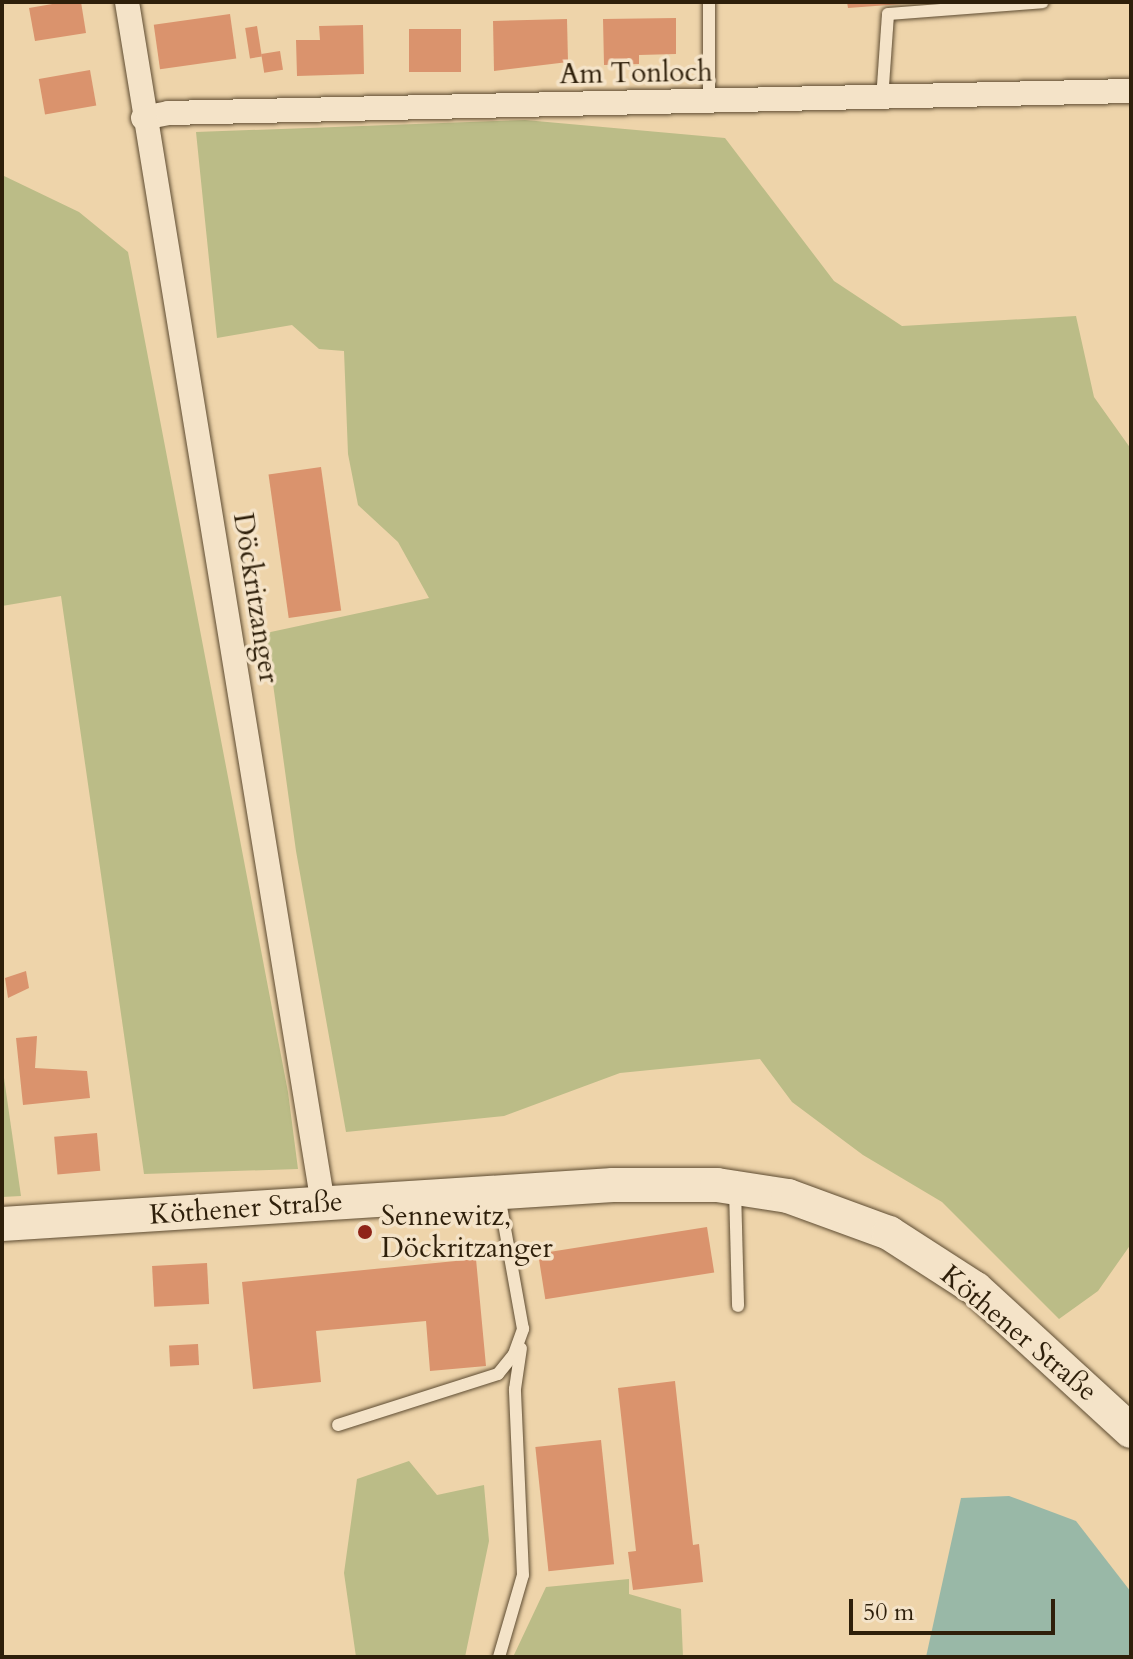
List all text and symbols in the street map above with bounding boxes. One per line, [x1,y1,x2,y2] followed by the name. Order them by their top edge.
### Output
[559,55,713,91] street label: Am Tonloch
[226,511,286,685] street label: Döckritzanger
[148,1184,344,1232] street label: Köthener Straße
[381,1199,553,1265] place label: Sennewitz, Döckritzanger
[356,1223,374,1241] marker: Sennewitz, Döckritzanger
[934,1258,1104,1408] street label: Köthener Straße
[853,1583,1059,1633] scale bar
[863,1596,914,1629] text: 50 m

